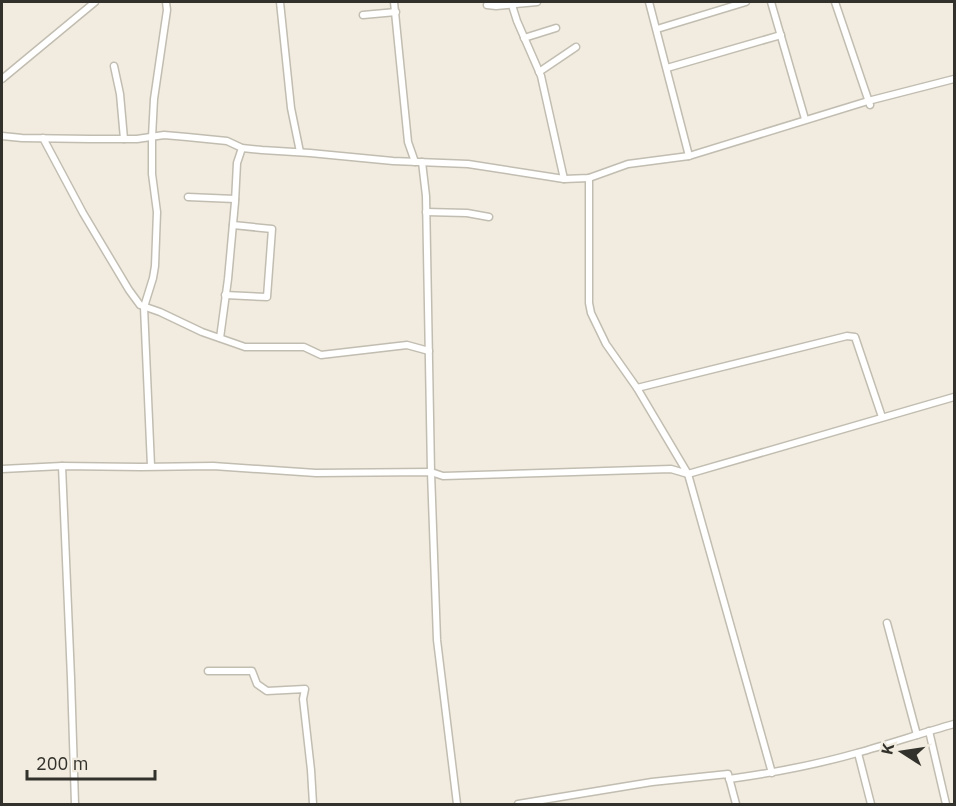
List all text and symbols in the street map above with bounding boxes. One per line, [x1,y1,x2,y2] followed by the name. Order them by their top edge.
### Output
[872,722,932,782] north arrow
[876,741,898,756] text: K
[27,743,154,781] scale bar
[36,752,88,775] text: 200 m

